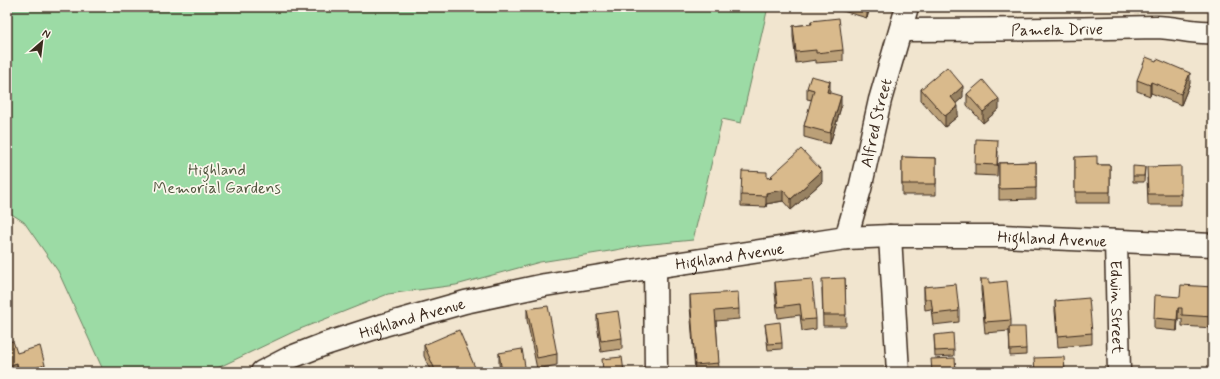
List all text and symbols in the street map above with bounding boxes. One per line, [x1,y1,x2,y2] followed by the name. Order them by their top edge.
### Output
[1011,19,1103,41] street label: Pamela Drive
[22,22,62,62] north arrow
[40,26,53,42] text: N
[856,76,898,170] street label: Alfred Street
[153,160,281,199] park label: Highland Memorial Gardens
[997,227,1108,252] street label: Highland Avenue
[674,238,786,276] street label: Highland Avenue
[1104,260,1128,355] street label: Edwin Street
[357,293,468,344] street label: Highland Avenue

